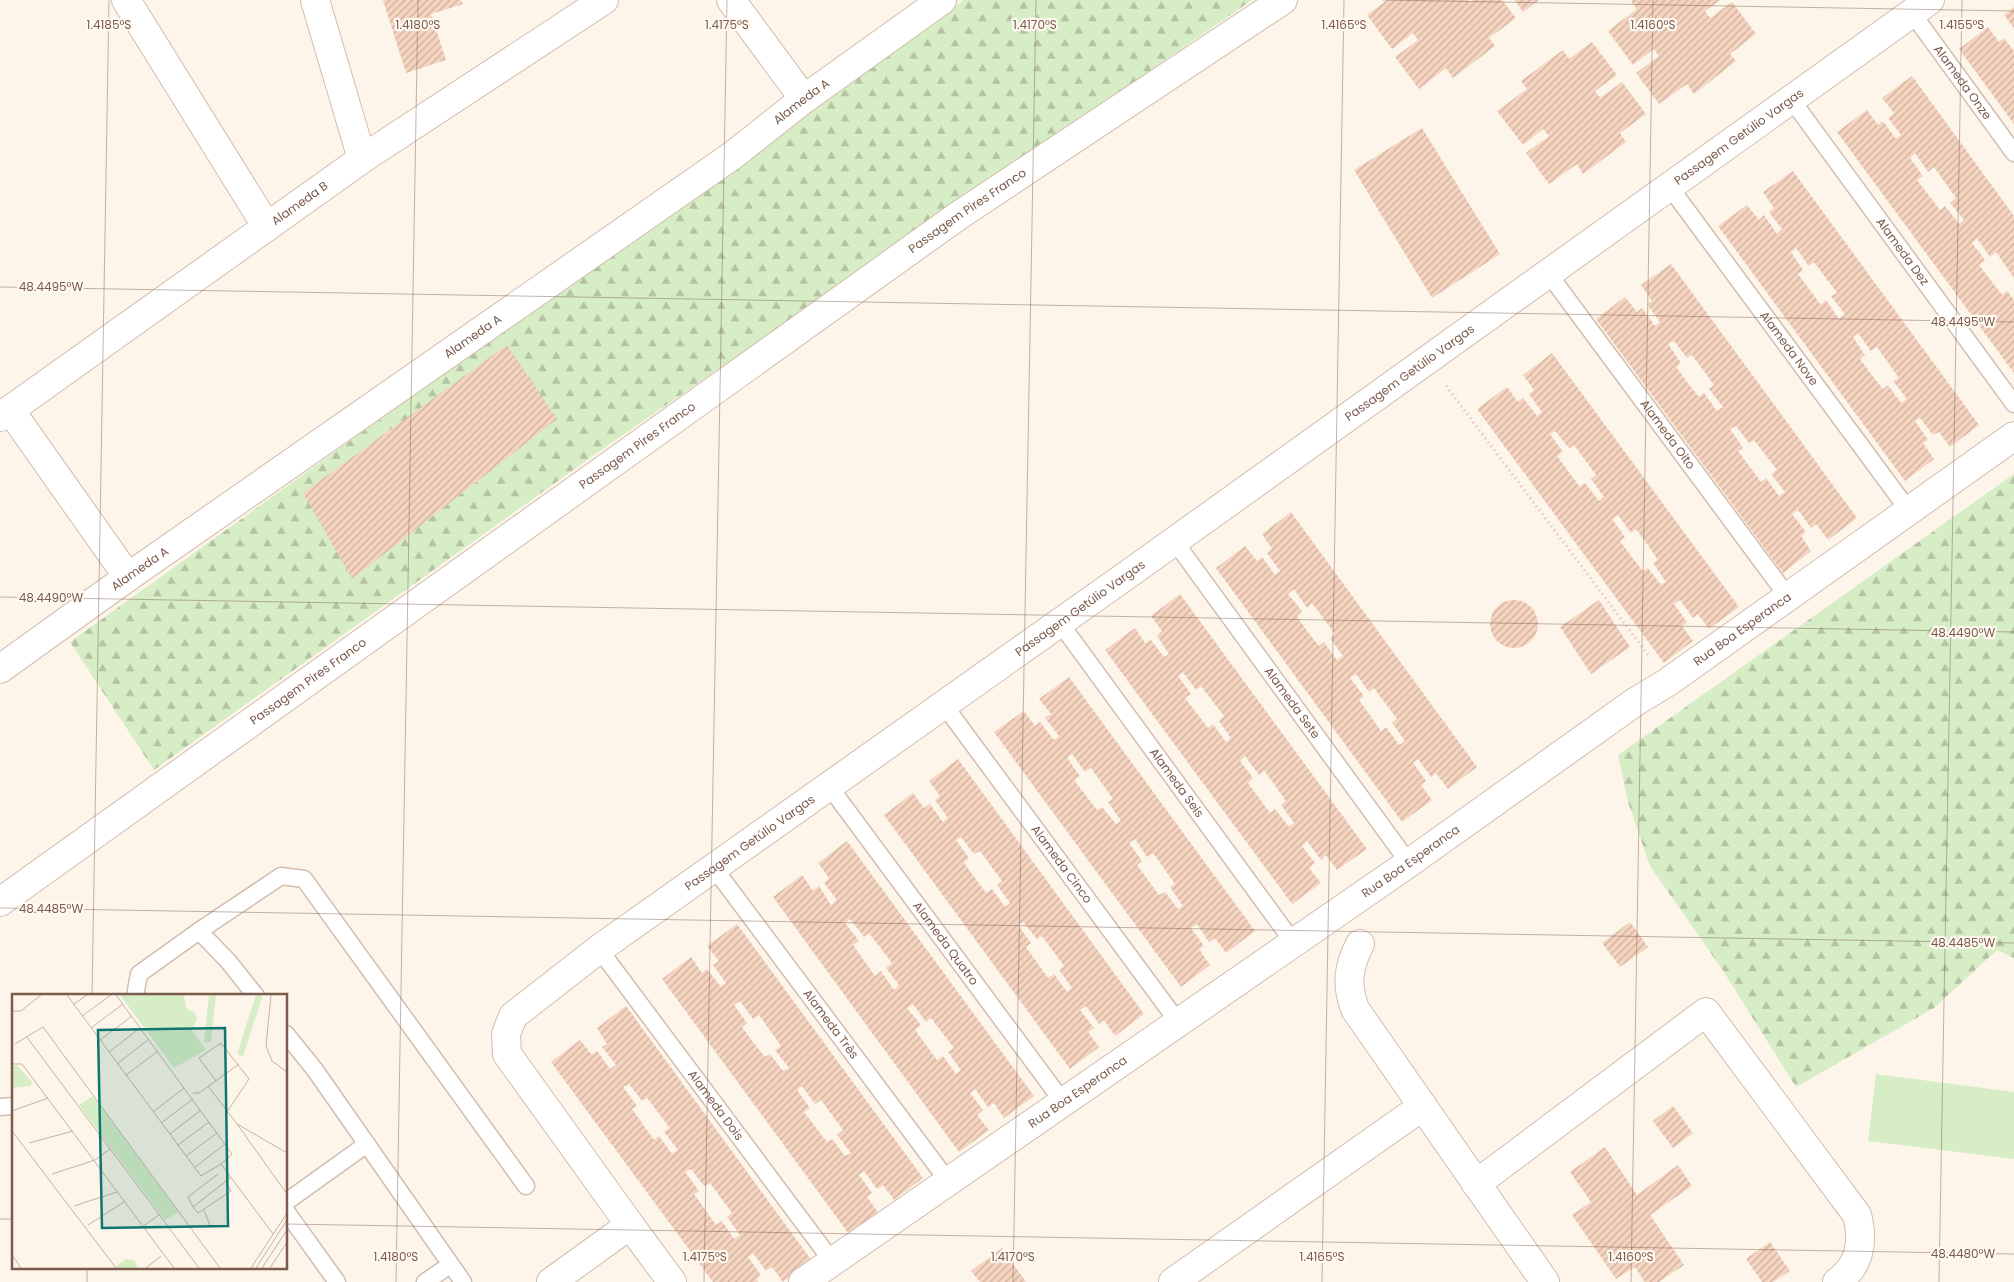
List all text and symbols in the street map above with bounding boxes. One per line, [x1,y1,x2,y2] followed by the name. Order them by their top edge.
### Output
[87,16,131,33] text: 1.4185°S
[396,16,440,33] text: 1.4180°S
[705,16,749,33] text: 1.4175°S
[1013,16,1057,33] text: 1.4170°S
[1322,16,1366,33] text: 1.4165°S
[1631,16,1675,33] text: 1.4160°S
[1940,16,1984,33] text: 1.4155°S
[1930,41,1996,123] street label: Alameda Onze
[769,74,833,128] street label: Alameda A
[1670,84,1807,189] street label: Passagem Getúlio Vargas
[905,164,1030,257] street label: Passagem Pires Franco
[268,177,331,229] street label: Alameda B
[1873,214,1933,289] street label: Alameda Dez
[19,278,84,295] text: 48.4495°W
[1756,307,1823,389] street label: Alameda Nove
[440,310,505,362] street label: Alameda A
[1931,313,1996,330] text: 48.4495°W
[1341,320,1478,425] street label: Passagem Getúlio Vargas
[1637,396,1700,473] street label: Alameda Oito
[575,397,699,493] street label: Passagem Pires Franco
[107,542,172,595] street label: Alameda A
[1012,556,1148,660] street label: Passagem Getúlio Vargas
[1690,588,1794,669] street label: Rua Boa Esperanca
[19,589,84,606] text: 48.4490°W
[1931,624,1996,641] text: 48.4490°W
[246,633,370,728] street label: Passagem Pires Franco
[1261,663,1324,742] street label: Alameda Sete
[1146,744,1208,821] street label: Alameda Seis
[681,790,818,894] street label: Passagem Getúlio Vargas
[1027,821,1097,907] street label: Alameda Cinco
[1358,821,1463,901] street label: Rua Boa Esperanca
[909,898,983,989] street label: Alameda Quatro
[19,900,84,917] text: 48.4485°W
[1931,934,1996,951] text: 48.4485°W
[799,985,863,1062] street label: Alameda Três
[12,994,288,1270] inset map
[1025,1052,1130,1132] street label: Rua Boa Esperanca
[684,1066,748,1144] street label: Alameda Dois
[1931,1245,1996,1262] text: 48.4480°W
[374,1248,418,1265] text: 1.4180°S
[683,1248,727,1265] text: 1.4175°S
[991,1248,1035,1265] text: 1.4170°S
[1300,1248,1344,1265] text: 1.4165°S
[1609,1248,1653,1265] text: 1.4160°S

